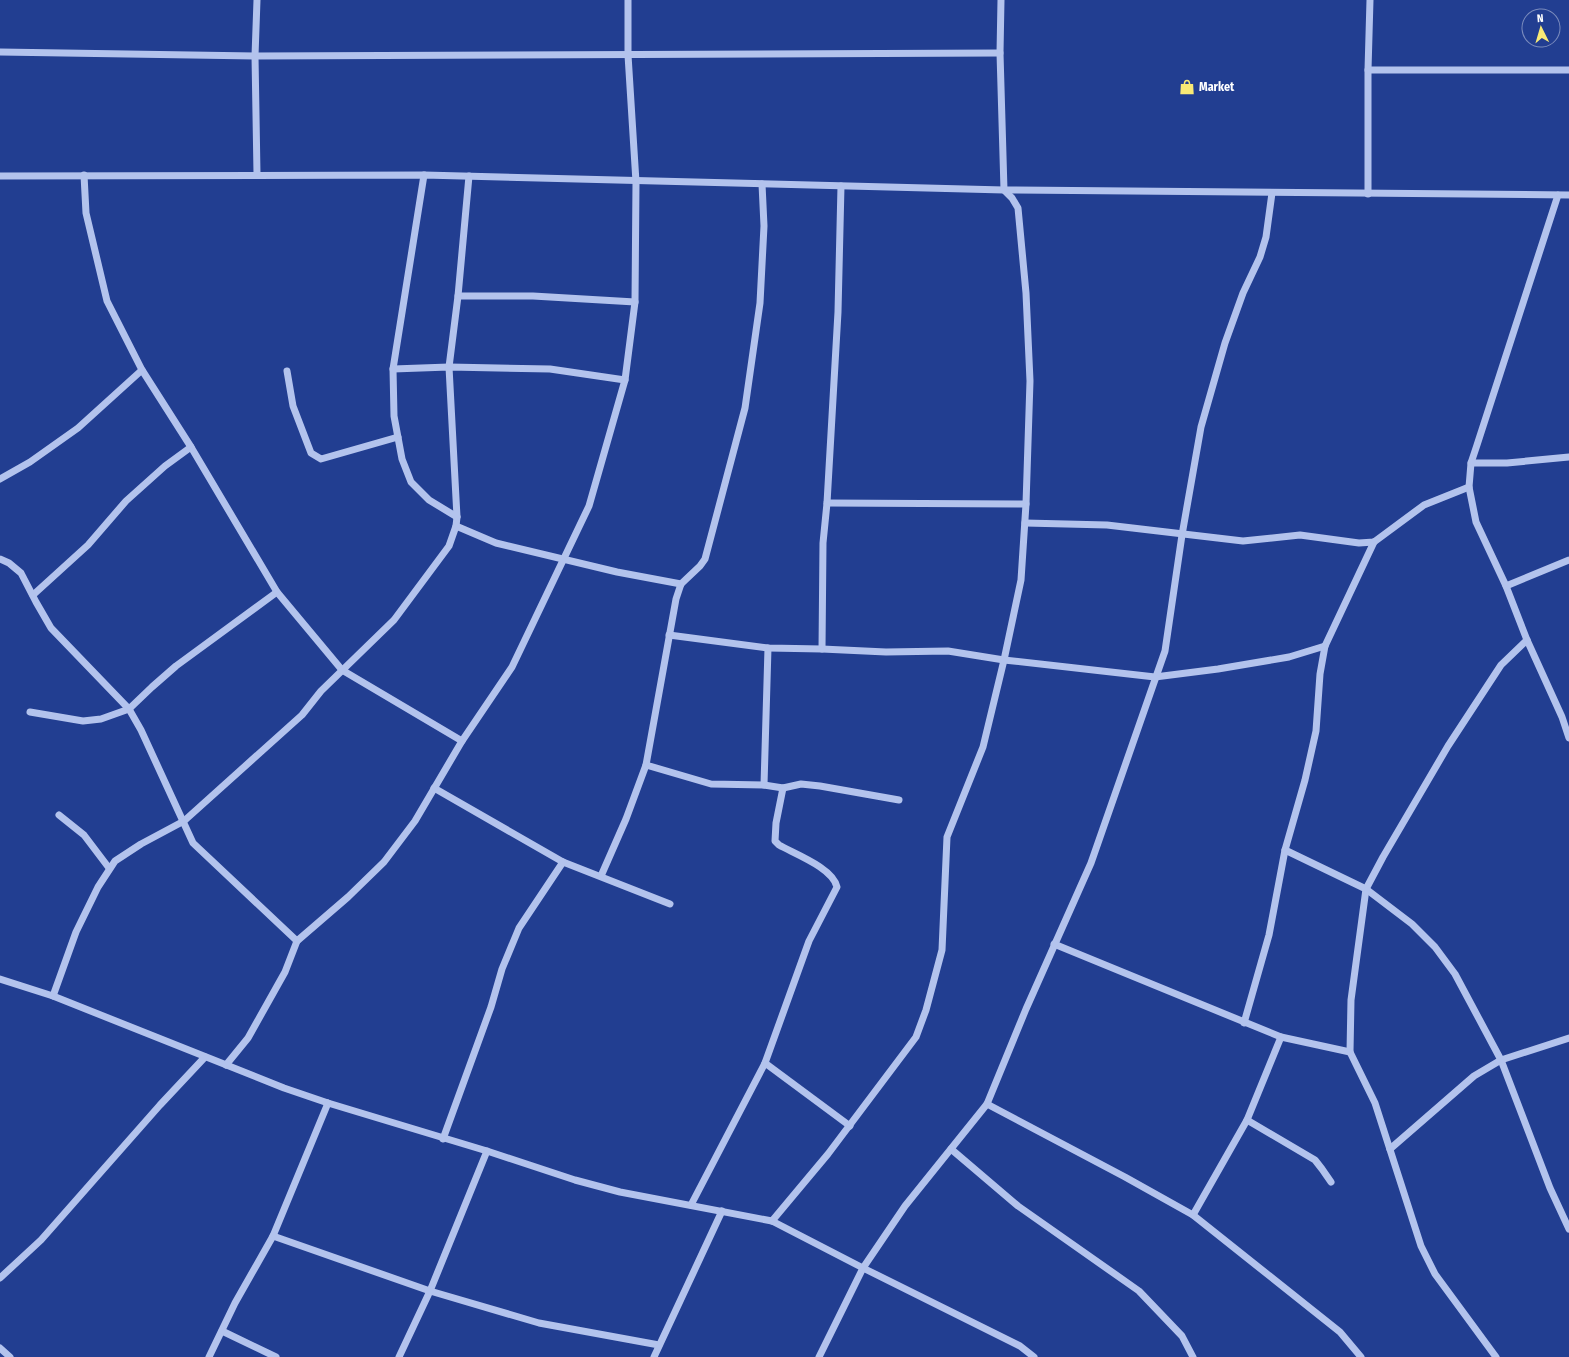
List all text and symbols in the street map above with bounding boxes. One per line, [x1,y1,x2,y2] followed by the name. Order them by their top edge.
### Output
[1521,8,1561,48] north arrow
[1536,12,1544,25] text: N
[1178,78,1196,96] shop icon: Market
[1199,80,1235,94] place label: Market

